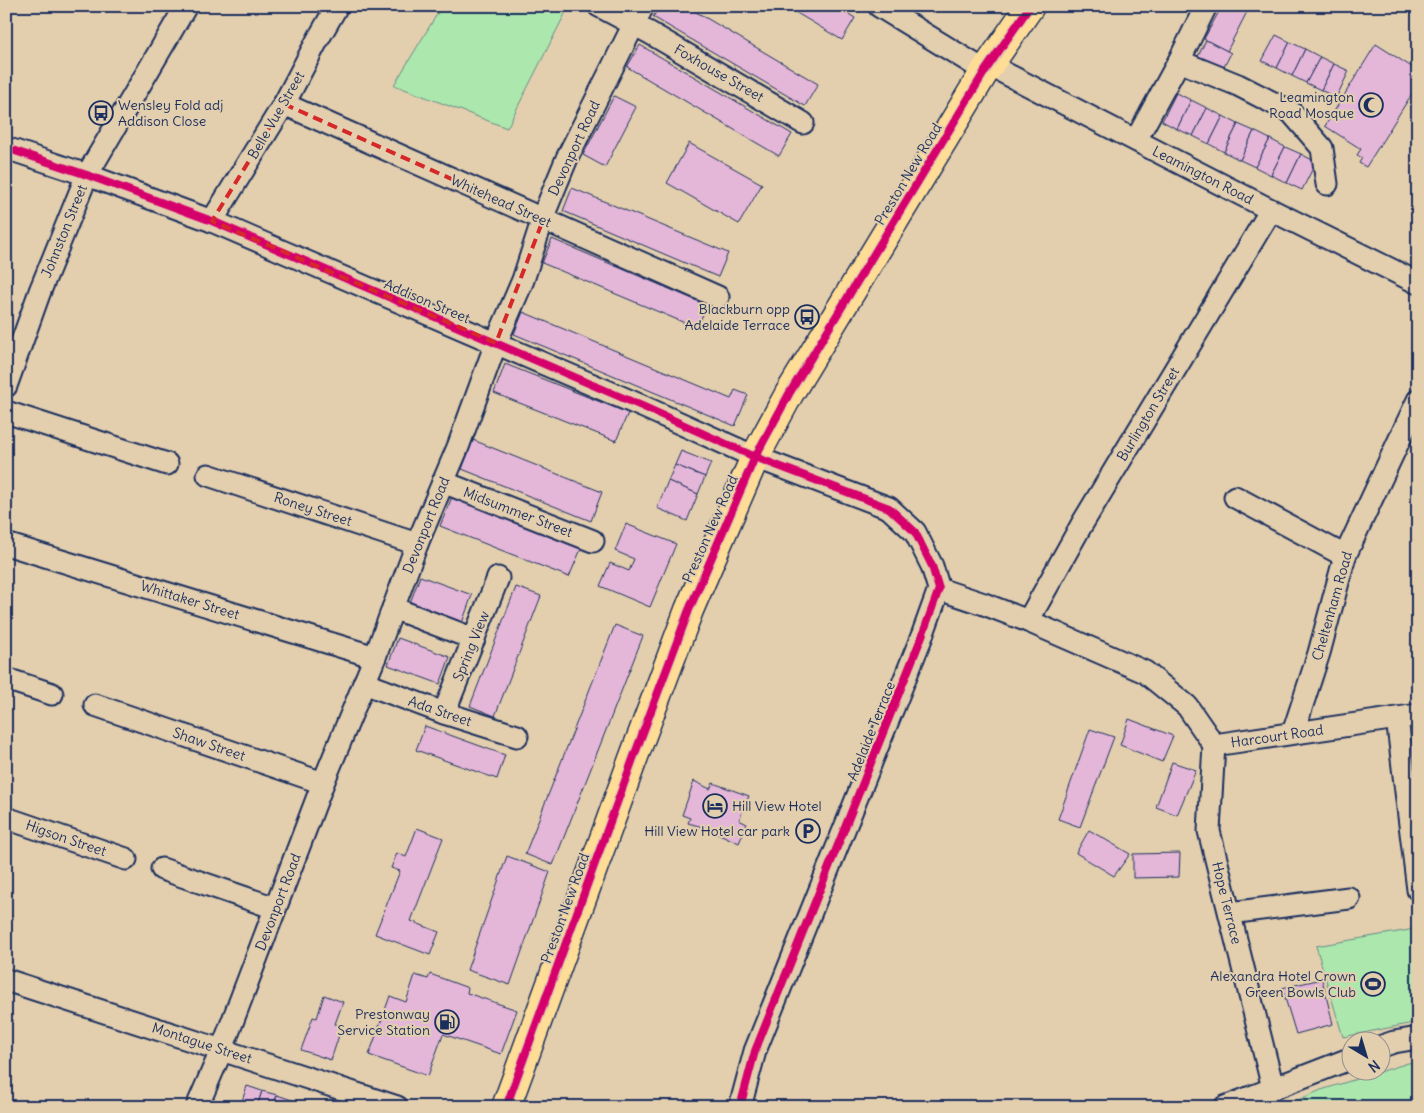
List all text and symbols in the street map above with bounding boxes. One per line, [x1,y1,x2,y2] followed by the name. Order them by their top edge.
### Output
[671,40,767,106] street label: Foxhouse Street
[244,68,309,162] street label: Belle Vue Street
[1269,88,1354,122] place label: Leamington Road Mosque
[1358,92,1384,118] mosque icon: Leamington Road Mosque
[118,96,223,130] place label: Wensley Fold adj Addison Close
[544,98,604,198] street label: Devonport Road
[88,100,114,126] bus stop icon: Wensley Fold adj Addison Close
[870,120,946,228] street label: Preston New Road
[1149,142,1257,208] street label: Leamington Road
[448,171,554,231] street label: Whitehead Street
[37,182,91,280] street label: Johnston Street
[381,275,473,327] street label: Addison Street
[684,300,790,334] place label: Blackburn opp Adelaide Terrace
[794,304,820,330] bus stop icon: Blackburn opp Adelaide Terrace
[1113,363,1183,464] street label: Burlington Street
[678,472,742,586] street label: Preston New Road
[398,474,454,576] street label: Devonport Road
[461,483,576,541] street label: Midsummer Street
[272,488,355,530] street label: Roney Street
[1308,549,1356,663] street label: Cheltenham Road
[138,576,242,624] street label: Whittaker Street
[449,608,493,684] street label: Spring View
[843,679,899,783] street label: Adelaide Terrace
[406,692,474,730] street label: Ada Street
[1230,721,1324,751] street label: Harcourt Road
[170,723,248,765] street label: Shaw Street
[702,793,728,819] hotel icon: Hill View Hotel
[732,797,822,815] place label: Hill View Hotel
[23,816,109,860] street label: Higson Street
[795,818,821,844] parking icon: Hill View Hotel car park
[644,822,790,840] place label: Hill View Hotel car park
[537,850,593,966] street label: Preston New Road
[251,851,305,953] street label: Devonport Road
[1208,860,1246,946] street label: Hope Terrace
[1210,967,1356,1001] place label: Alexandra Hotel Crown Green Bowls Club
[1360,971,1386,997] sports icon: Alexandra Hotel Crown Green Bowls Club
[337,1005,430,1039] place label: Prestonway Service Station
[434,1009,460,1035] fuel station icon: Prestonway Service Station
[150,1018,254,1068] street label: Montague Street
[1342,1030,1392,1080] north arrow
[1365,1056,1383,1076] text: N

